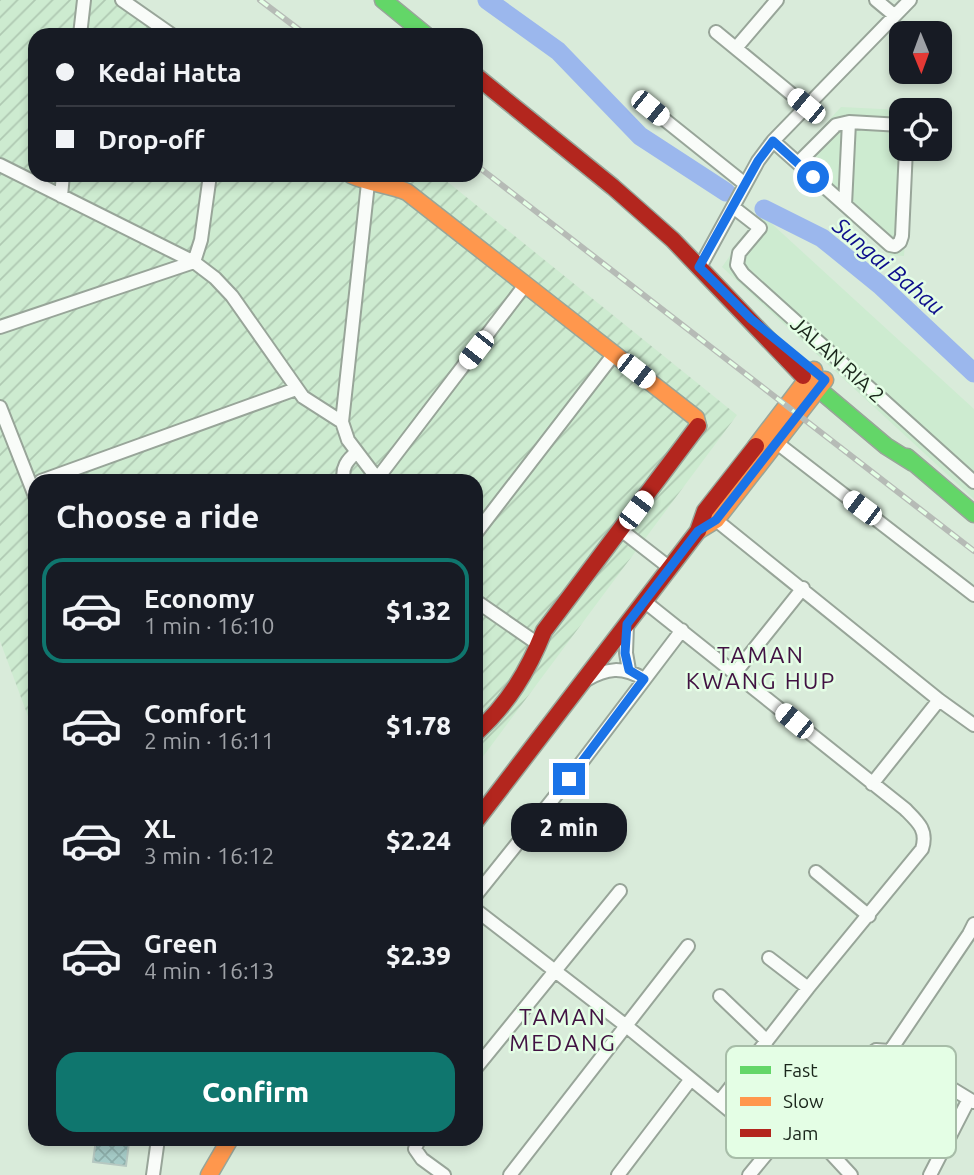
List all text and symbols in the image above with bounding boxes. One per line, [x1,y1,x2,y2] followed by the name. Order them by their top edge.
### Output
[889,21,952,84] north arrow
[889,21,952,161] map controls
[98,58,242,87] text: Kedai Hatta
[784,84,829,128] car
[628,87,673,129] car
[889,98,952,161] button: locate
[98,125,205,154] text: Drop-off
[797,161,829,193] route start
[828,212,950,320] water label: Sungai Bahau
[786,311,890,407] street label: JALAN RIA 2
[455,327,498,373] car
[613,350,660,392] car
[615,487,658,533] car
[839,487,886,529] car
[56,498,259,534] text: Choose a ride
[60,579,123,642] icon: car
[144,584,254,613] text: Economy
[386,596,451,625] text: $1.32
[144,613,275,638] text: 1 min · 16:10
[686,642,836,693] district label: TAMAN KWANG HUP
[60,694,123,757] icon: car
[144,699,247,728] text: Comfort
[772,700,817,742] car
[386,711,451,740] text: $1.78
[144,728,275,753] text: 2 min · 16:11
[553,763,585,795] route end
[511,804,627,852] callout: 2 min
[60,809,123,872] icon: car
[144,814,175,843] text: XL
[540,815,598,840] text: 2 min
[386,826,451,855] text: $2.24
[144,843,275,868] text: 3 min · 16:12
[60,924,123,987] icon: car
[144,929,218,958] text: Green
[386,941,451,970] text: $2.39
[144,958,275,983] text: 4 min · 16:13
[509,1004,617,1055] district label: TAMAN MEDANG
[726,1046,956,1158] legend
[56,1052,455,1132] button: Confirm
[783,1059,818,1081] text: Fast
[783,1090,824,1112] text: Slow
[783,1122,819,1144] text: Jam

